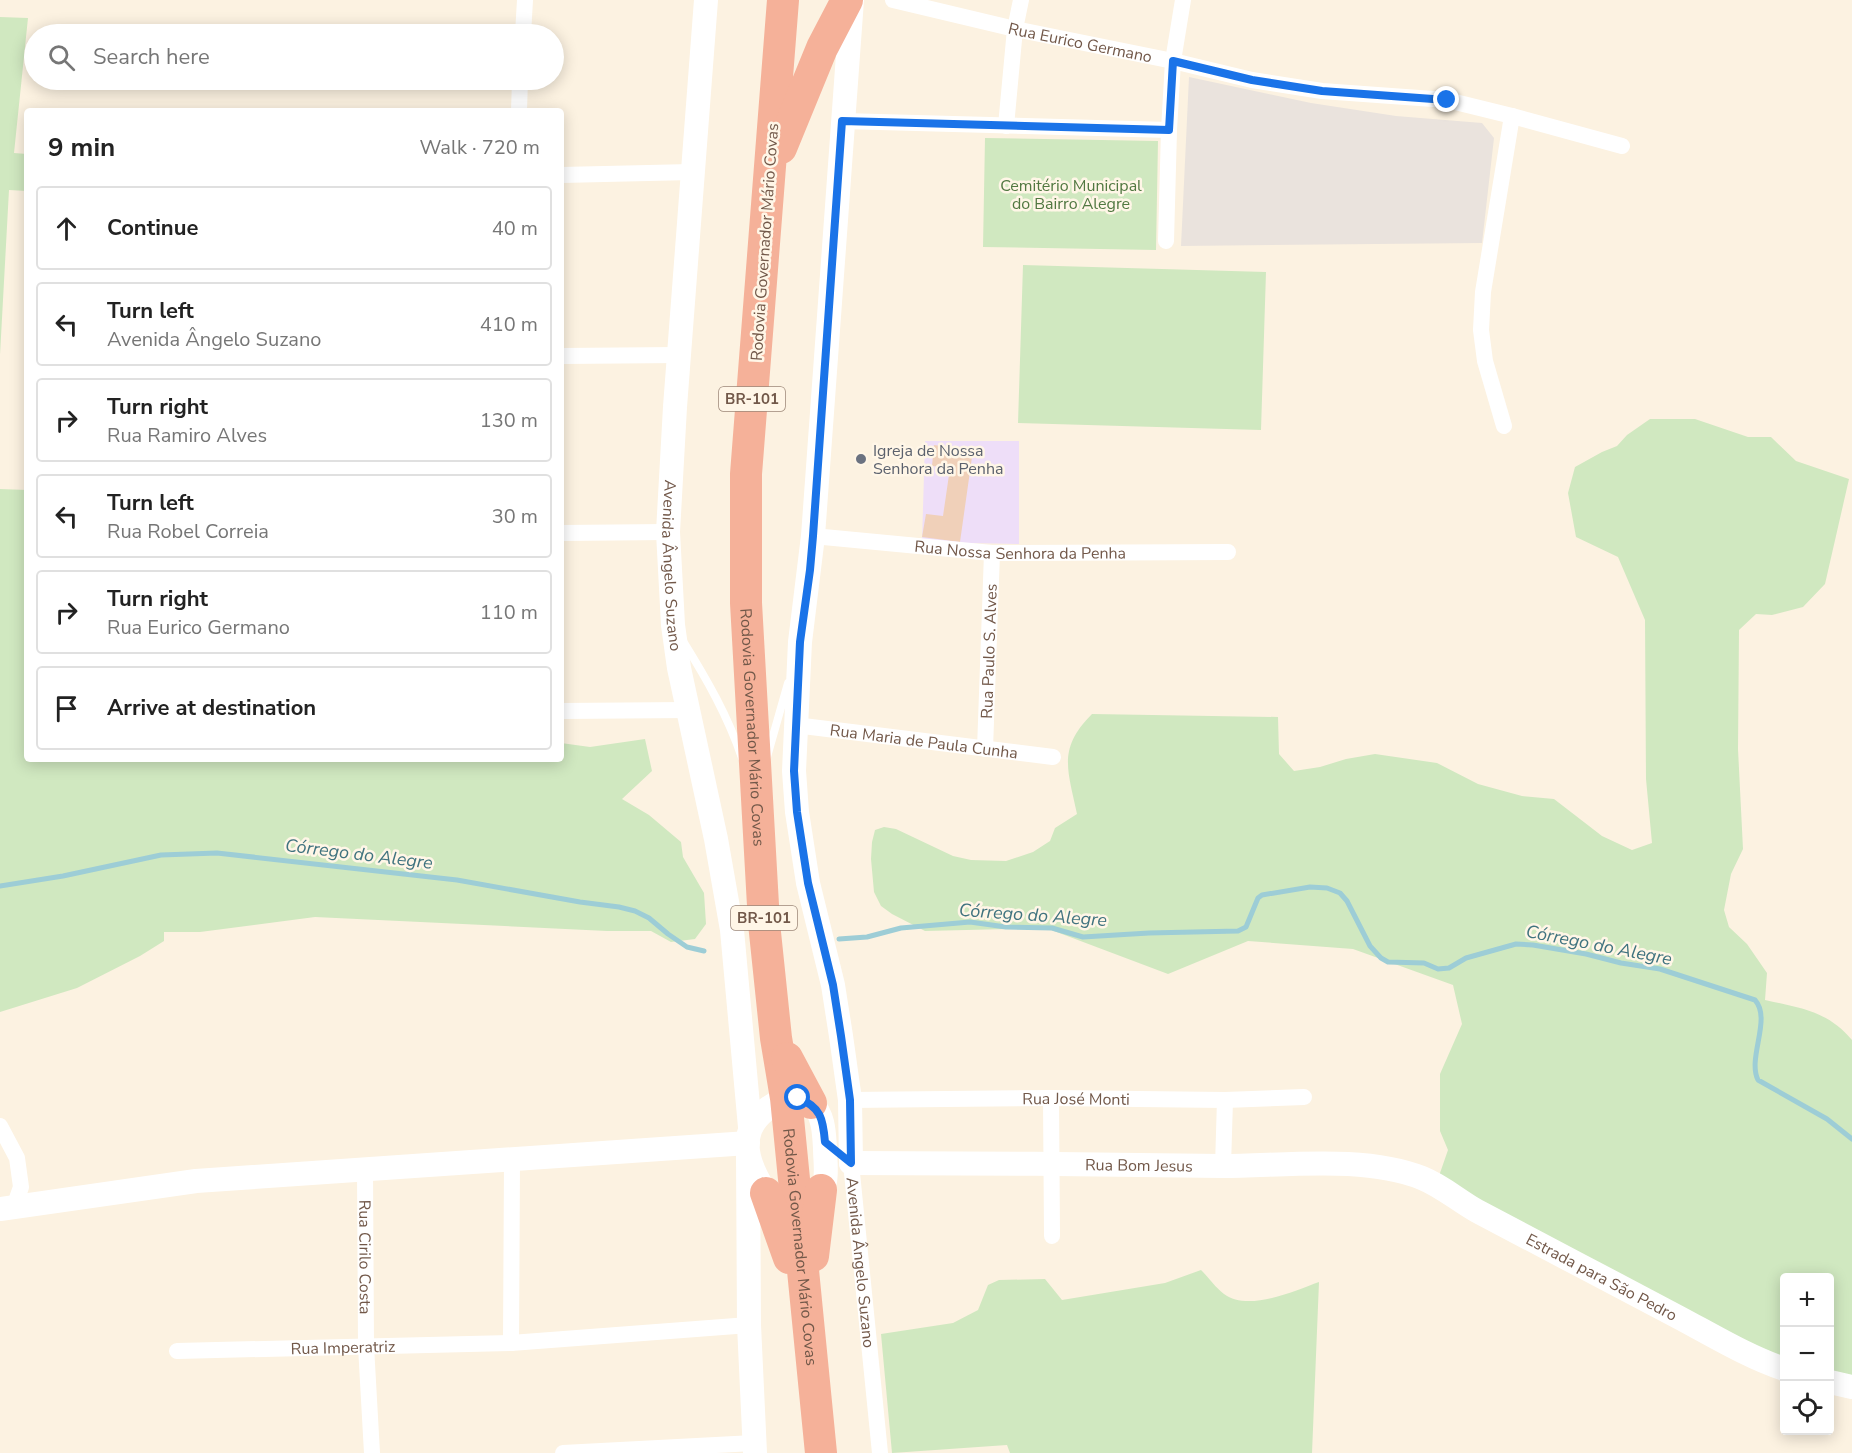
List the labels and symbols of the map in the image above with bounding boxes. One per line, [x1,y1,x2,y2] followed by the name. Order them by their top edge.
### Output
[1006,18,1154,69] street label: Rua Eurico Germano
[1433,86,1459,112] route end
[746,122,784,362] street label: Rodovia Governador Mário Covas
[1000,175,1142,215] park label: Cemitério Municipal do Bairro Alegre
[719,387,785,411] road number: BR-101
[873,440,1004,480] place label: Igreja de Nossa Senhora da Penha
[854,452,868,466] marker: Igreja de Nossa Senhora da Penha
[656,479,687,653] street label: Avenida Ângelo Suzano
[914,536,1126,565] street label: Rua Nossa Senhora da Penha
[976,583,1003,719] street label: Rua Paulo S. Alves
[734,608,770,847] street label: Rodovia Governador Mário Covas
[829,719,1019,765] street label: Rua Maria de Paula Cunha
[284,833,435,875] water label: Córrego do Alegre
[958,898,1108,932] water label: Córrego do Alegre
[731,906,797,930] road number: BR-101
[1524,919,1675,971] water label: Córrego do Alegre
[784,1084,810,1110] route start
[1022,1088,1130,1111] street label: Rua José Monti
[777,1127,822,1367] street label: Rodovia Governador Mário Covas
[1085,1154,1193,1178] street label: Rua Bom Jesus
[840,1176,879,1349] street label: Avenida Ângelo Suzano
[353,1200,376,1314] street label: Rua Cirilo Costa
[1522,1229,1681,1327] street label: Estrada para São Pedro
[290,1336,396,1360] street label: Rua Imperatriz

